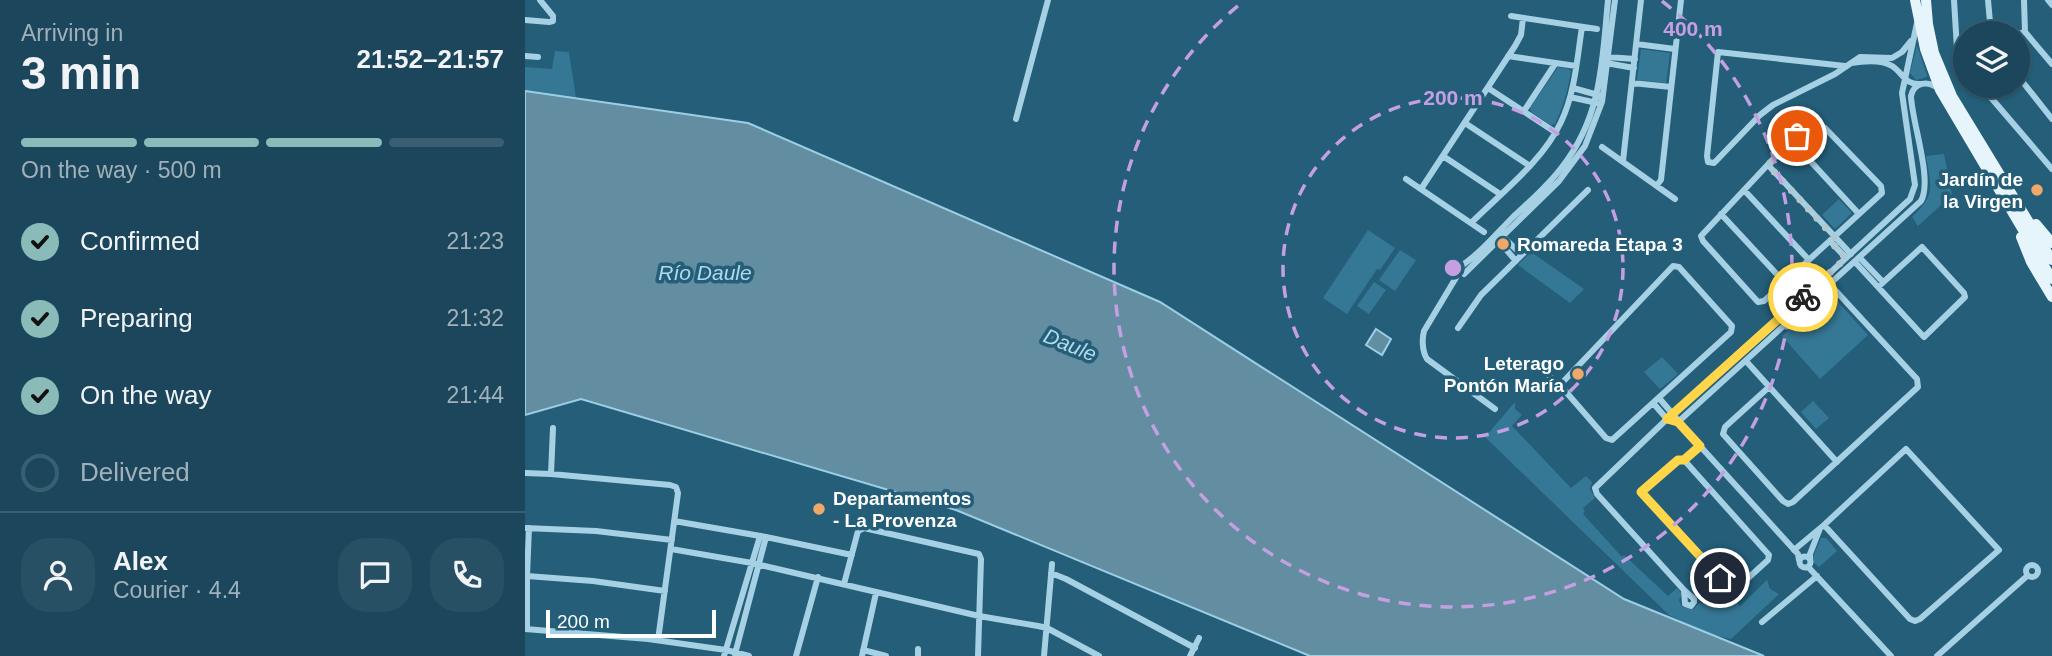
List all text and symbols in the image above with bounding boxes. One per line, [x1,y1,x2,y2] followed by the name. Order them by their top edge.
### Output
[1663,17,1723,40] text: 400 m
[21,20,123,46] text: Arriving in
[1953,21,2030,98] map controls
[1953,21,2030,98] button: layers
[357,44,504,74] text: 21:52–21:57
[21,47,141,99] text: 3 min
[1423,86,1483,109] text: 200 m
[1767,106,1827,166] pin
[1778,117,1816,155] icon: bag
[21,157,222,183] text: On the way · 500 m
[1939,169,2023,212] place label: Jardín de la Virgen
[2029,182,2045,198] marker: Jardín de la Virgen
[21,223,59,261] icon: check
[80,226,200,256] text: Confirmed
[446,228,504,254] text: 21:23
[1517,234,1683,255] place label: Romareda Etapa 3
[1495,236,1511,252] marker: Romareda Etapa 3
[1441,256,1465,280] centre of rings
[658,261,752,284] water label: Río Daule
[1768,262,1838,332] courier
[1784,278,1822,316] icon: bike
[21,300,59,338] icon: check
[80,303,193,333] text: Preparing
[446,305,504,331] text: 21:32
[1040,324,1100,365] water label: Daule
[1444,353,1564,396] place label: Leterago Pontón María
[1570,366,1586,382] marker: Leterago Pontón María
[21,377,59,415] icon: check
[80,380,212,410] text: On the way
[446,382,504,408] text: 21:44
[80,457,190,487] text: Delivered
[833,488,971,531] place label: Departamentos - La Provenza
[811,501,827,517] marker: Departamentos - La Provenza
[21,538,95,612] button: person
[338,538,412,612] button: chat
[430,538,504,612] button: phone
[113,546,168,576] text: Alex
[1690,548,1750,608] pin
[1701,559,1739,597] icon: home
[113,577,241,603] text: Courier · 4.4
[546,607,716,639] scale bar
[557,611,610,632] text: 200 m

